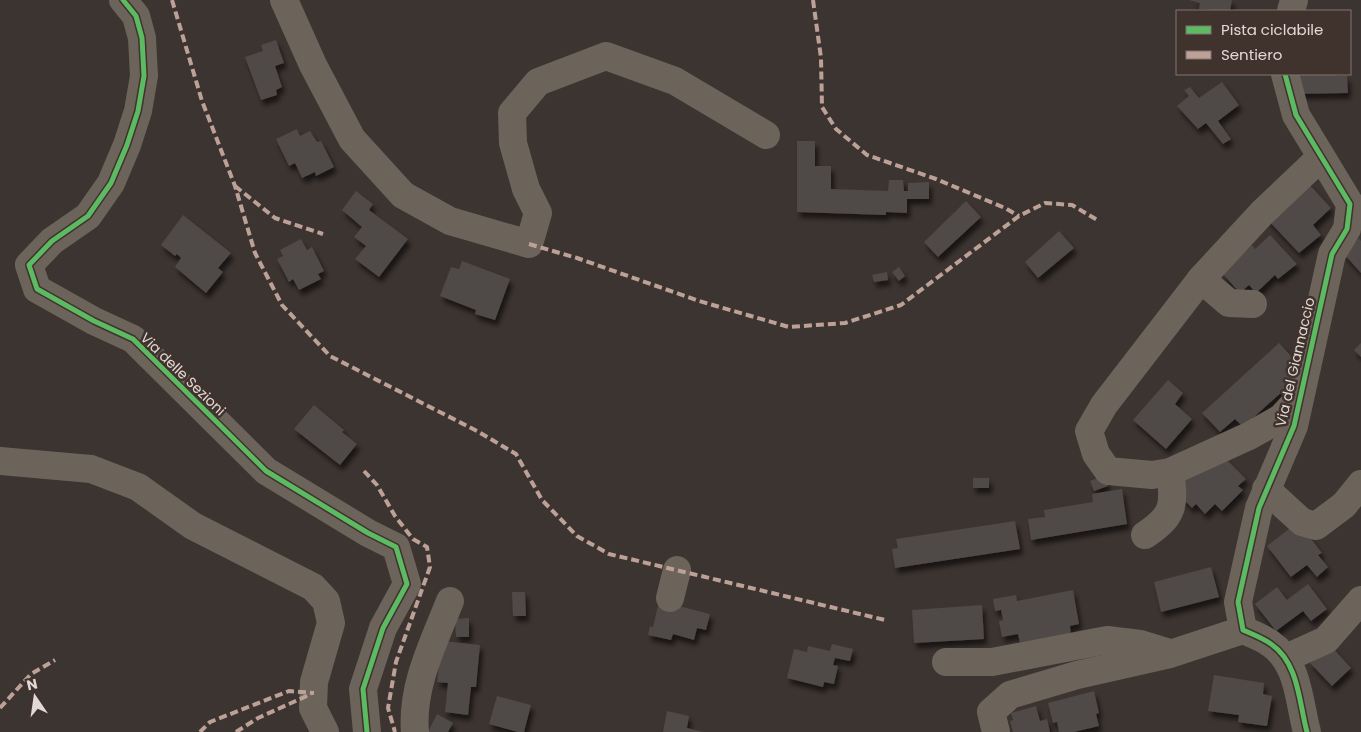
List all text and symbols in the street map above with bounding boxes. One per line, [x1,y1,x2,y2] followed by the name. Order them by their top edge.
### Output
[1176,10,1351,75] legend
[1221,19,1323,40] text: Pista ciclabile
[1221,44,1282,65] text: Sentiero
[1270,295,1320,429] street label: Via del Giannaccio
[136,328,230,420] street label: Via delle Sezioni
[10,672,60,722] north arrow
[25,673,39,695] text: N

